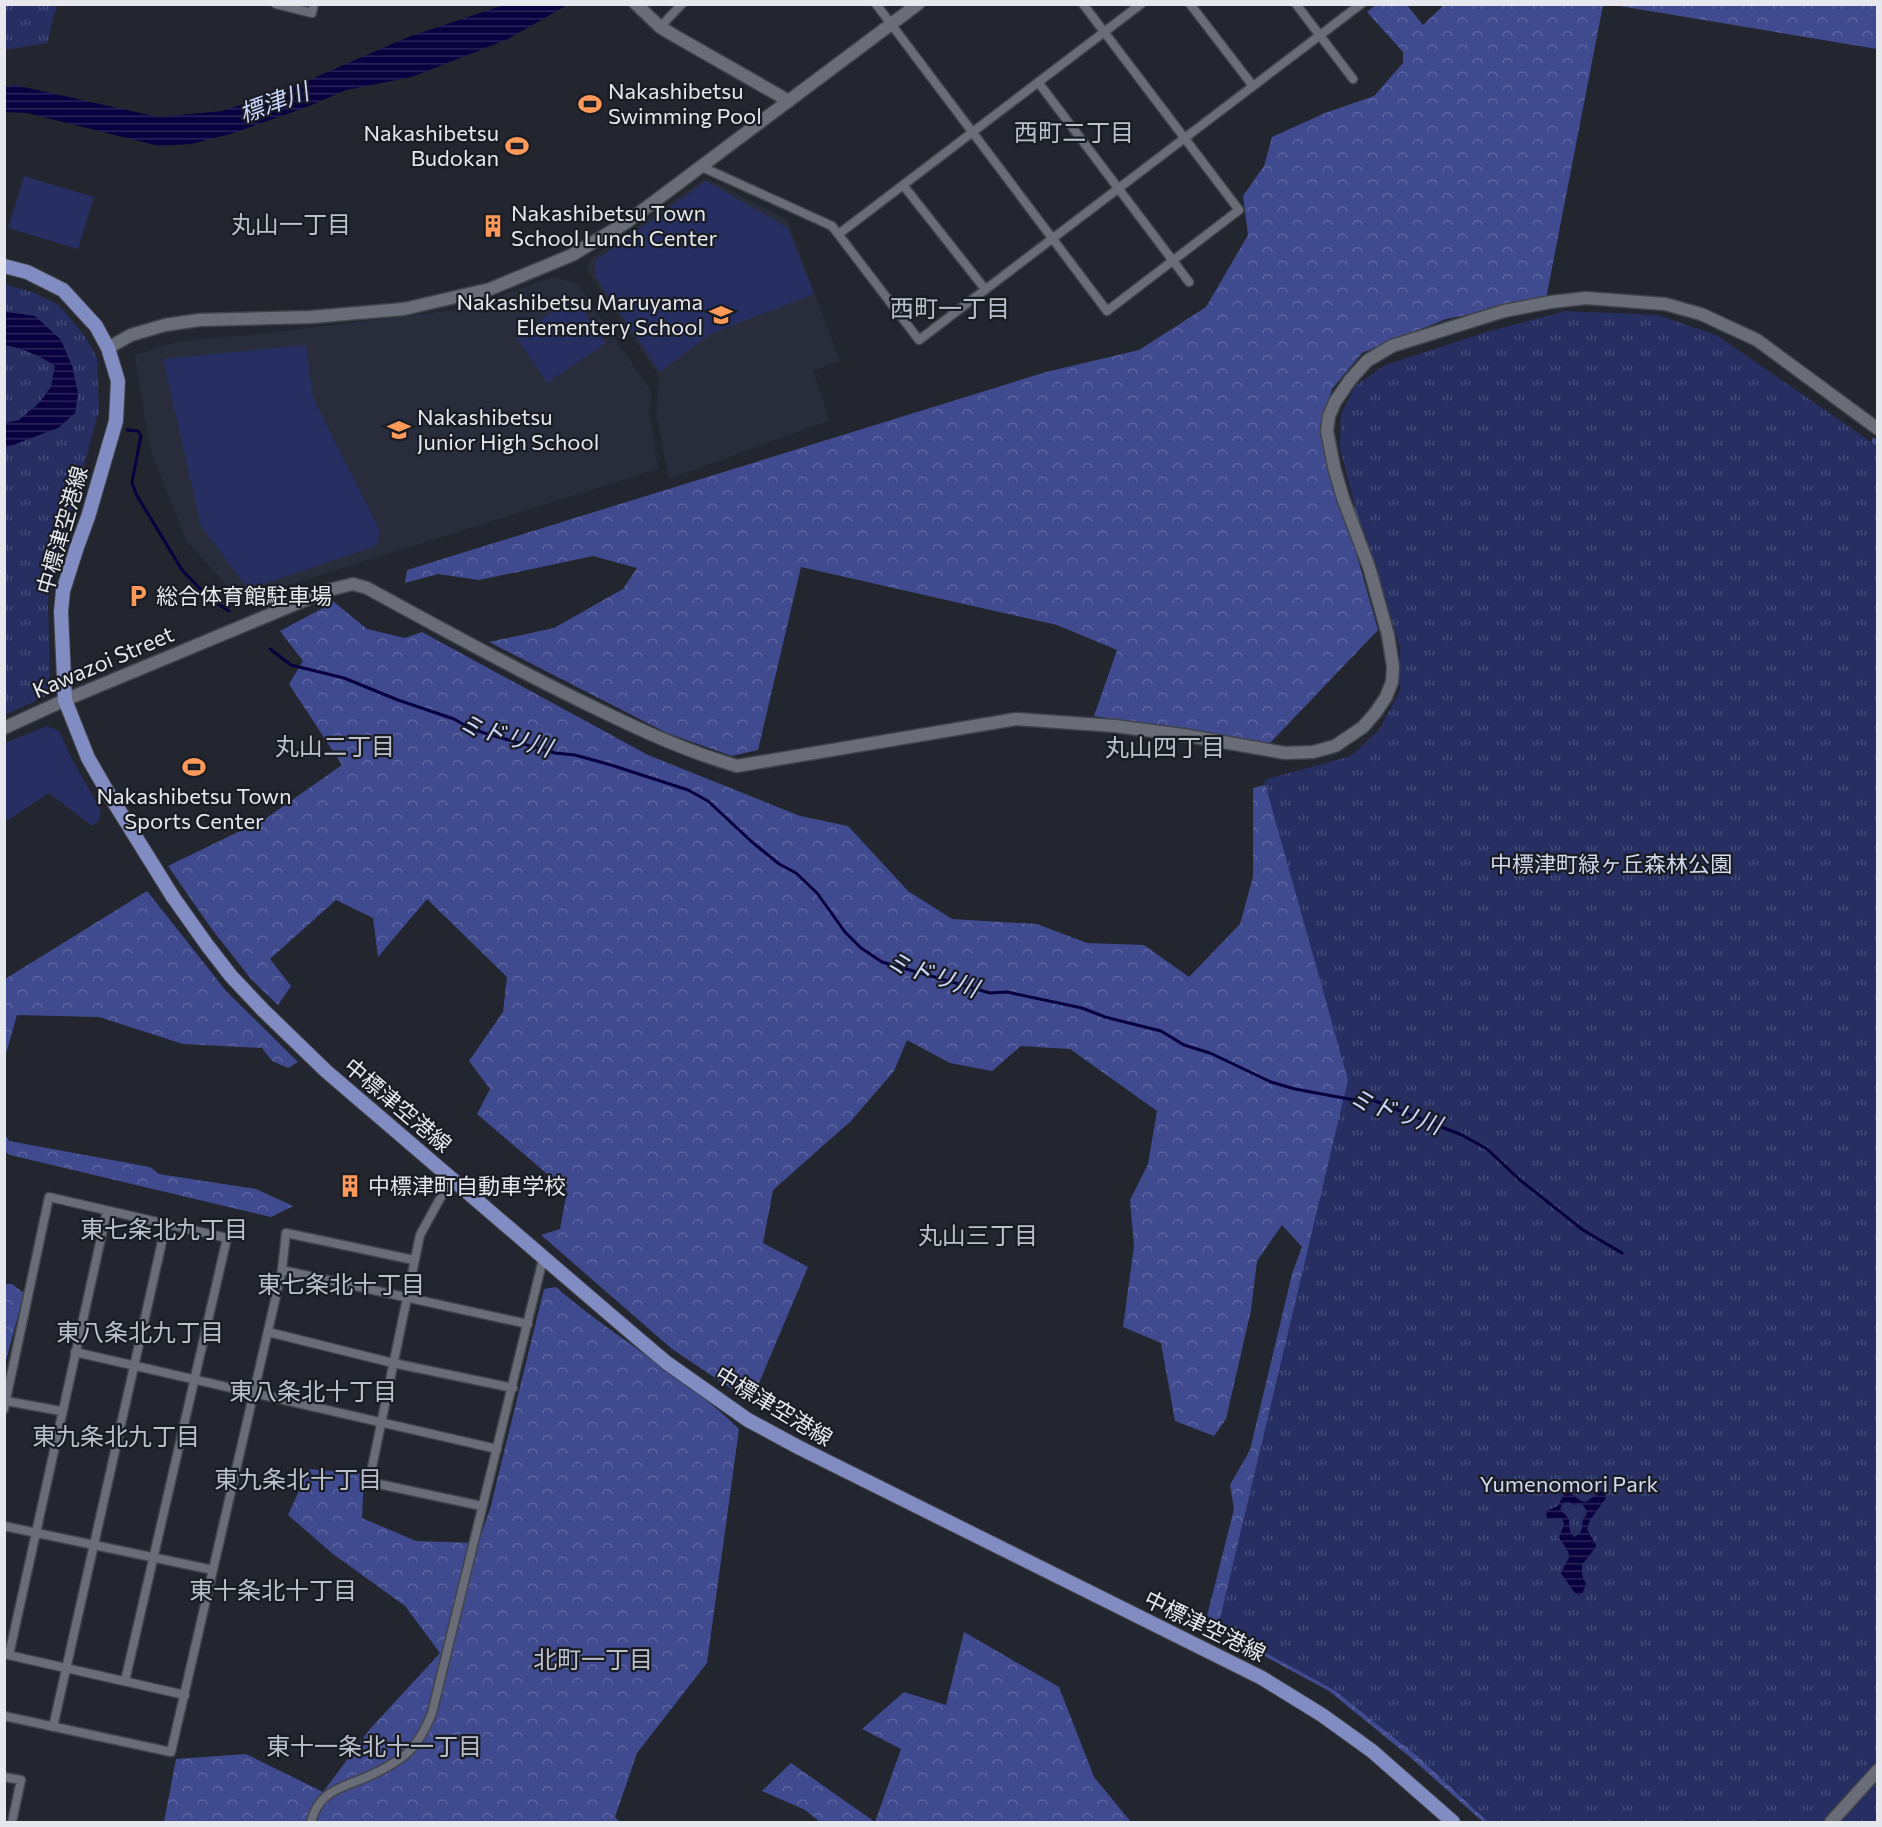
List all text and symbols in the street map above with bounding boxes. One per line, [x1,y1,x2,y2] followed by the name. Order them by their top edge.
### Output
[235,75,315,128] water label: 標津川
[608,77,762,129] place label: Nakashibetsu Swimming Pool
[577,91,603,117] sports icon: Nakashibetsu Swimming Pool
[1014,117,1134,146] district label: 西町二丁目
[363,119,499,171] place label: Nakashibetsu Budokan
[504,133,530,159] sports icon: Nakashibetsu Budokan
[511,199,717,251] place label: Nakashibetsu Town School Lunch Center
[231,209,351,238] district label: 丸山一丁目
[480,213,506,239] building icon: Nakashibetsu Town School Lunch Center
[456,288,703,340] place label: Nakashibetsu Maruyama Elementery School
[890,293,1010,322] district label: 西町一丁目
[708,302,734,328] school or university icon: Nakashibetsu Maruyama Elementery School
[417,403,599,455] place label: Nakashibetsu Junior High School
[386,417,412,443] school or university icon: Nakashibetsu Junior High School
[30,463,93,597] street label: 中標津空港線
[156,582,332,609] place label: 総合体育館駐車場
[125,583,151,609] parking icon: 総合体育館駐車場
[28,620,178,703] street label: Kawazoi Street
[455,707,558,763] water label: ミドリ川
[275,731,395,760] district label: 丸山二丁目
[1105,732,1225,761] district label: 丸山四丁目
[181,754,207,780] sports icon: Nakashibetsu Town Sports Center
[96,782,292,834] place label: Nakashibetsu Town Sports Center
[1490,850,1732,877] park label: 中標津町緑ヶ丘森林公園
[882,945,985,1003] water label: ミドリ川
[339,1052,458,1157] street label: 中標津空港線
[1345,1082,1448,1140] water label: ミドリ川
[368,1172,566,1199] place label: 中標津町自動車学校
[337,1173,363,1199] building icon: 中標津町自動車学校
[80,1214,248,1243] district label: 東七条北九丁目
[918,1220,1038,1249] district label: 丸山三丁目
[257,1269,425,1298] district label: 東七条北十丁目
[56,1317,224,1346] district label: 東八条北九丁目
[711,1360,838,1451] street label: 中標津空港線
[229,1376,397,1405] district label: 東八条北十丁目
[32,1421,200,1450] district label: 東九条北九丁目
[214,1464,382,1493] district label: 東九条北十丁目
[1480,1470,1658,1497] park label: Yumenomori Park
[189,1575,357,1604] district label: 東十条北十丁目
[1140,1584,1270,1667] street label: 中標津空港線
[533,1644,653,1673] district label: 北町一丁目
[266,1731,482,1760] district label: 東十一条北十一丁目

